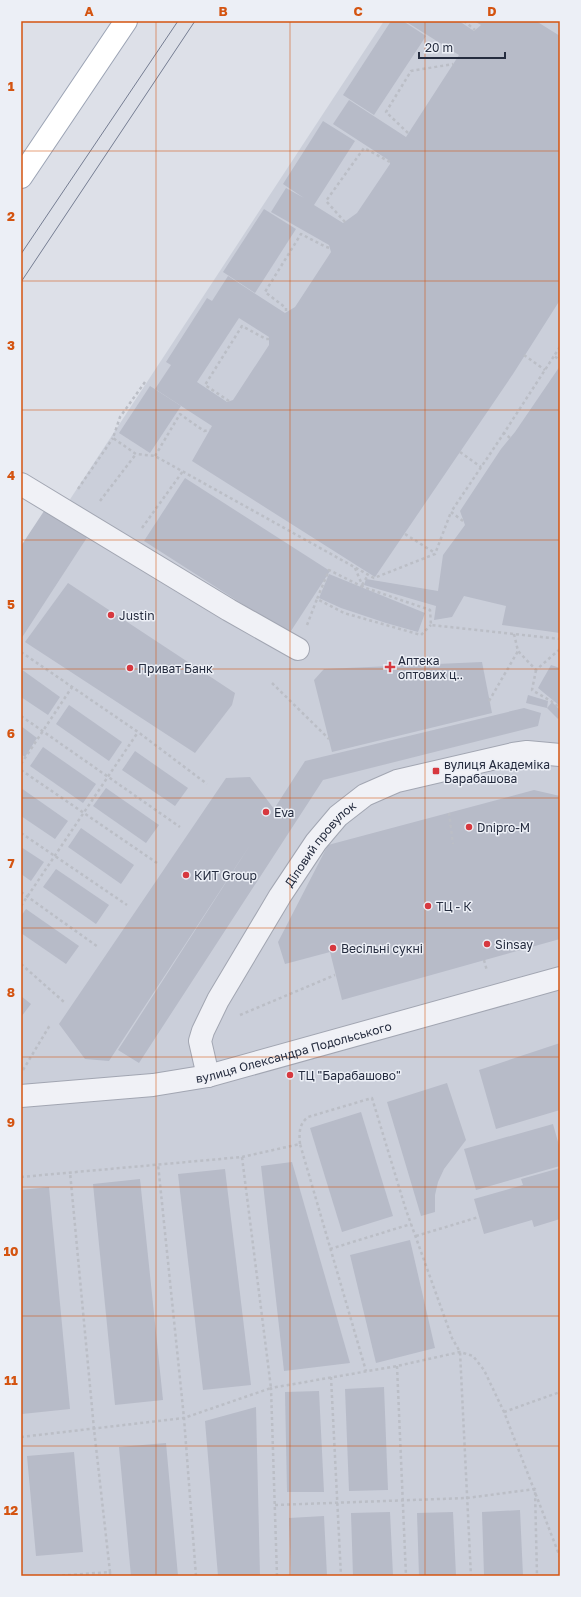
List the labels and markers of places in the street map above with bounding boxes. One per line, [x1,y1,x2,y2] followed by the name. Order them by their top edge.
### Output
[119,608,155,623] place label: Justin
[106,610,116,620] marker: Justin
[398,653,463,682] place label: Аптека оптових ц‥
[138,661,213,676] place label: Приват Банк
[385,662,395,672] marker: Аптека оптових ц‥
[125,663,135,673] marker: Приват Банк
[444,757,550,786] place label: вулиця Академіка Барабашова
[431,766,441,776] marker: вулиця Академіка Барабашова
[274,805,294,820] place label: Eva
[261,807,271,817] marker: Eva
[477,820,530,835] place label: Dnipro-M
[464,822,474,832] marker: Dnipro-M
[194,868,257,883] place label: КИТ Group
[181,870,191,880] marker: КИТ Group
[436,899,472,914] place label: ТЦ - К
[423,901,433,911] marker: ТЦ - К
[495,937,533,952] place label: Sinsay
[482,939,492,949] marker: Sinsay
[341,941,423,956] place label: Весільні сукні
[328,943,338,953] marker: Весільні сукні
[298,1068,401,1083] place label: ТЦ "Барабашово"
[285,1070,295,1080] marker: ТЦ "Барабашово"

